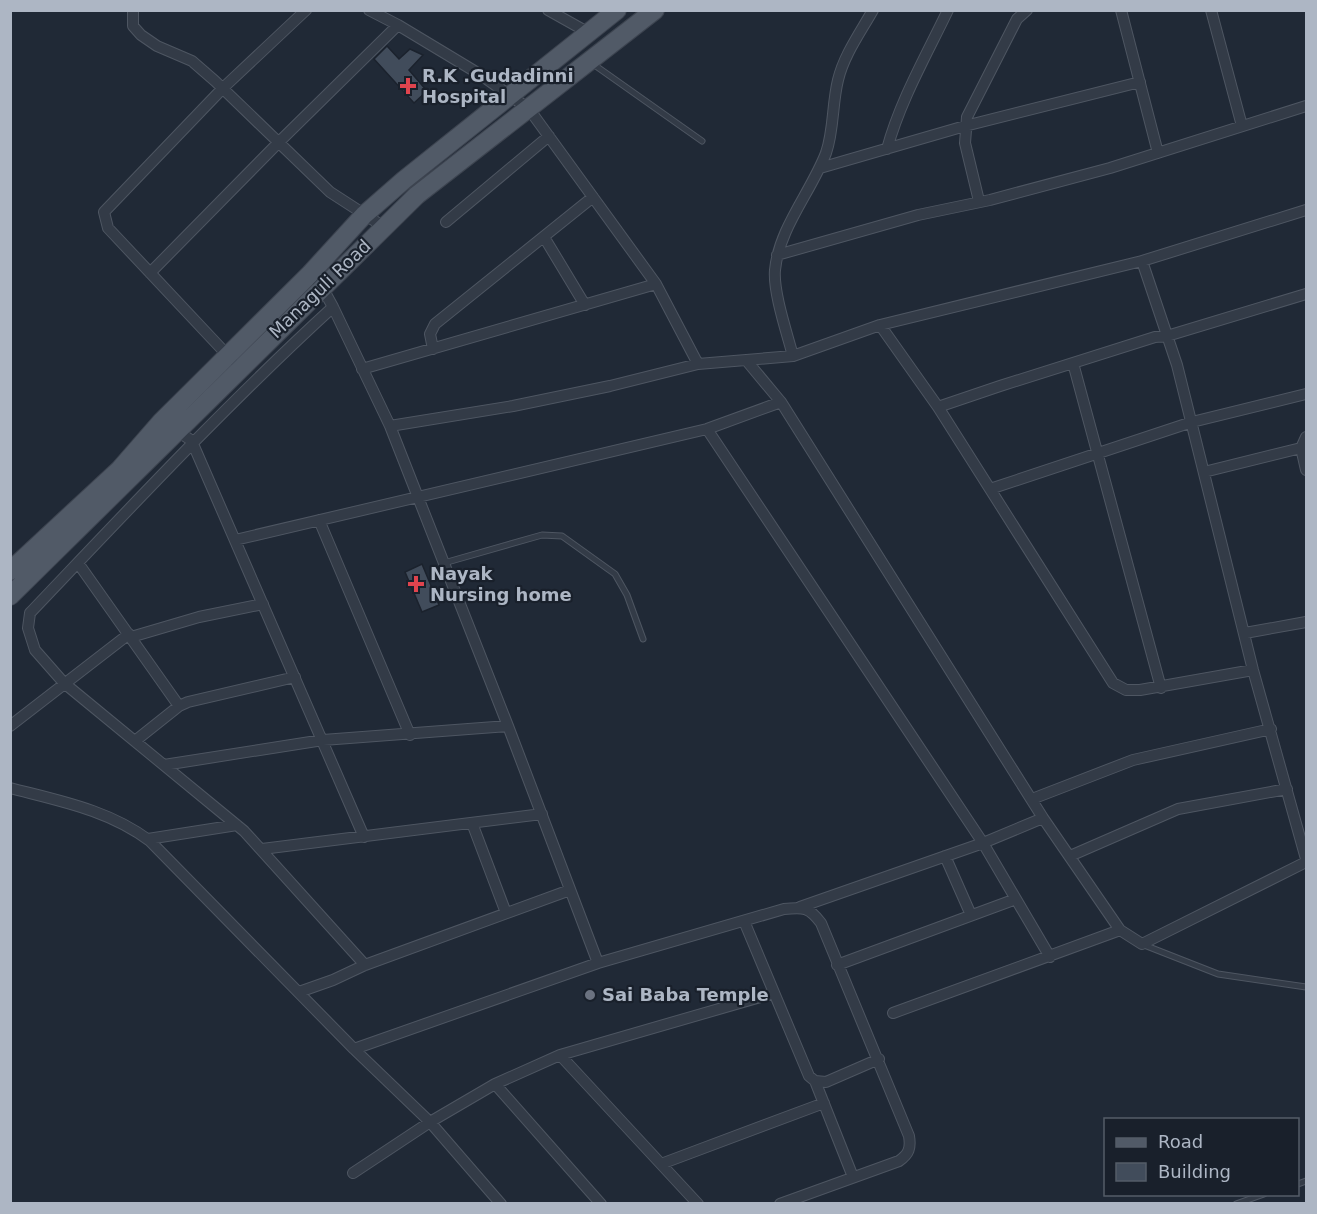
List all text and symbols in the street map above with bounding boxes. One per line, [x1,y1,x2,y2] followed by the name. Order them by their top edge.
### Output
[422,65,574,107] place label: R.K .Gudadinni Hospital
[399,77,417,95] marker: R.K .Gudadinni Hospital
[265,235,375,342] street label: Managuli Road
[430,563,572,605] place label: Nayak Nursing home
[407,575,425,593] marker: Nayak Nursing home
[602,984,769,1005] place label: Sai Baba Temple
[583,988,597,1002] marker: Sai Baba Temple
[1104,1118,1299,1196] legend
[1158,1131,1203,1152] text: Road
[1158,1161,1231,1182] text: Building

